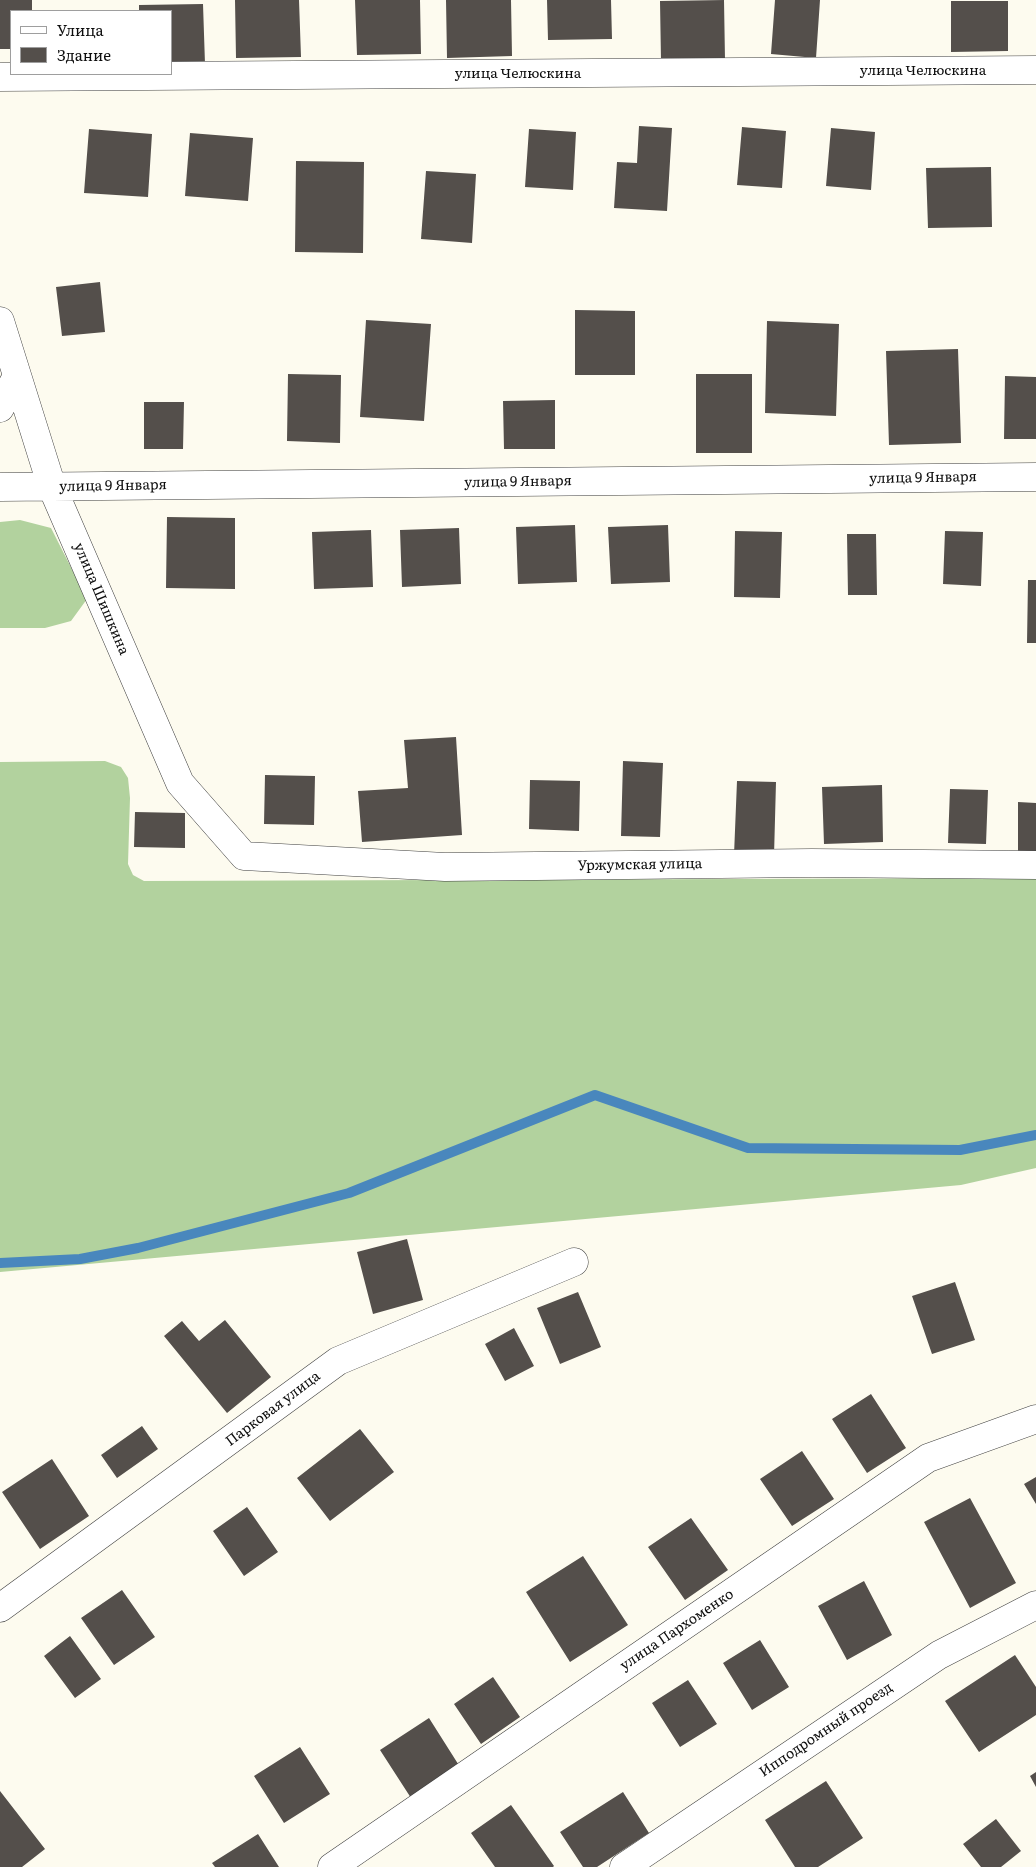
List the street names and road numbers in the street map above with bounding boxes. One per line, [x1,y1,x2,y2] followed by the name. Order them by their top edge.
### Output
[860,63,986,79] street label: улица Челюскина
[455,66,581,82] street label: улица Челюскина
[869,469,977,487] street label: улица 9 Января
[464,473,572,491] street label: улица 9 Января
[59,477,167,495] street label: улица 9 Января
[70,540,132,658] street label: улица Шишкина
[578,856,702,874] street label: Уржумская улица
[222,1368,324,1450] street label: Парковая улица
[617,1586,737,1674] street label: улица Пархоменко
[756,1679,896,1781] street label: Ипподромный проезд

